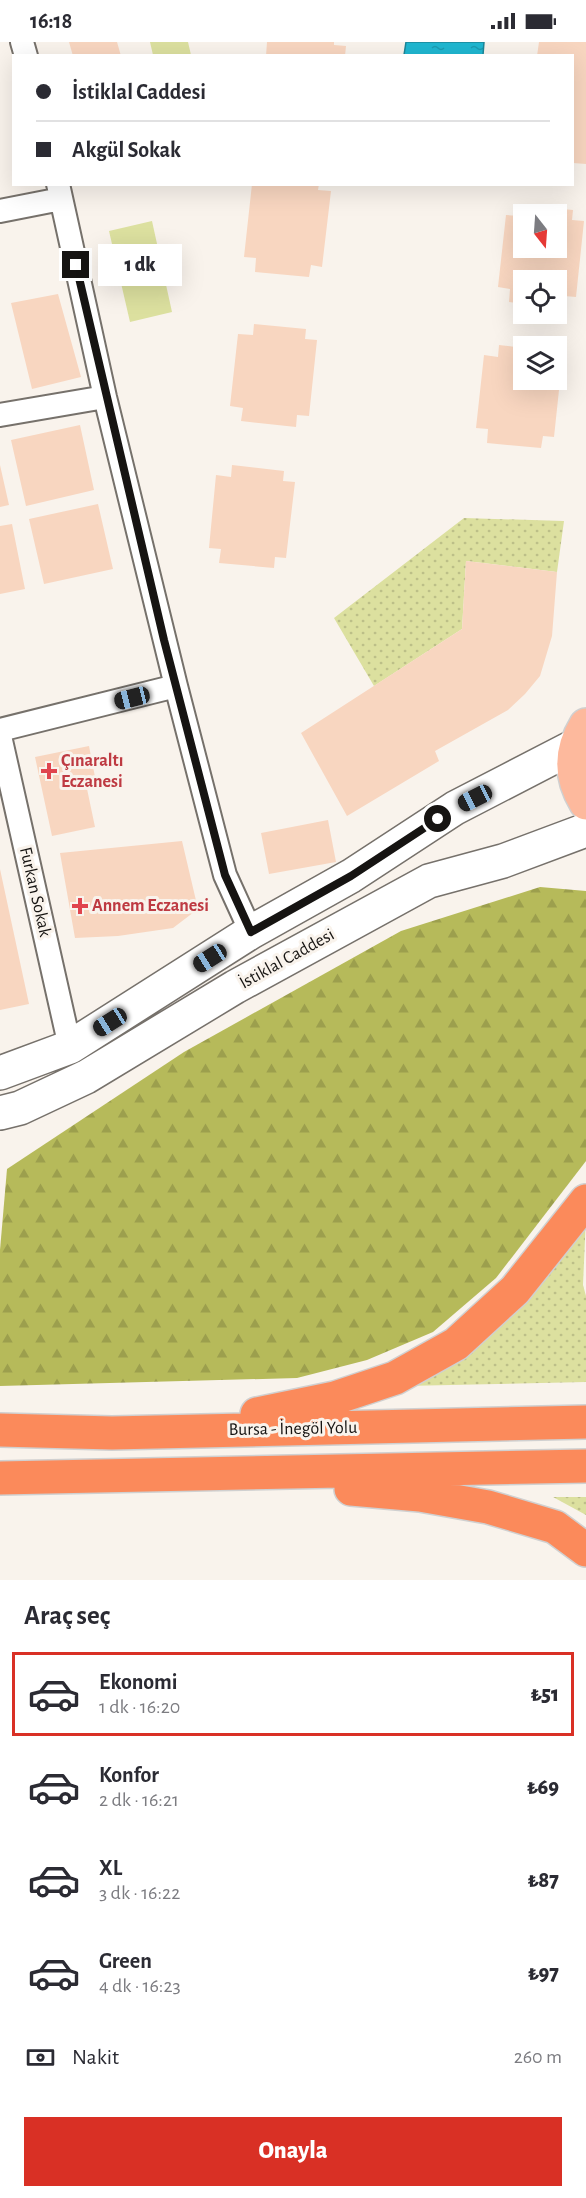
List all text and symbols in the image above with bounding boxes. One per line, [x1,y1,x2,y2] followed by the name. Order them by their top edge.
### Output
[30,10,72,32] text: 16:18
[72,81,206,103] text: İstiklal Caddesi
[72,139,181,161] text: Akgül Sokak
[513,204,567,258] north arrow
[513,204,567,390] map controls
[97,244,181,286] callout: 1 dk
[62,251,89,278] route end
[124,255,156,275] text: 1 dk
[513,270,567,324] button: locate
[513,336,567,390] button: layers
[112,685,152,711] car
[61,752,123,791] place label: Çınaraltı Eczanesi
[42,764,56,778] marker: Çınaraltı Eczanesi
[455,782,495,814] car
[424,805,451,832] route start
[16,845,54,939] street label: Furkan Sokak
[92,897,209,915] place label: Annem Eczanesi
[73,899,87,913] marker: Annem Eczanesi
[236,924,337,992] street label: İstiklal Caddesi
[190,941,230,975] car
[90,1005,130,1039] car
[228,1417,358,1439] street label: Bursa - İnegöl Yolu
[24,1602,110,1629] text: Araç seç
[27,1667,81,1721] icon: car
[99,1671,178,1693] text: Ekonomi
[531,1683,559,1705] text: ₺51
[99,1697,180,1717] text: 1 dk · 16:20
[27,1760,81,1814] icon: car
[99,1764,159,1786] text: Konfor
[527,1776,559,1798] text: ₺69
[99,1790,179,1810] text: 2 dk · 16:21
[27,1853,81,1907] icon: car
[99,1857,122,1879] text: XL
[528,1869,559,1891] text: ₺87
[99,1883,180,1903] text: 3 dk · 16:22
[27,1946,81,2000] icon: car
[99,1950,152,1972] text: Green
[528,1962,559,1984] text: ₺97
[99,1976,181,1996] text: 4 dk · 16:23
[24,2041,57,2074] icon: cash
[72,2046,119,2068] text: Nakit
[514,2047,562,2067] text: 260 m
[24,2117,562,2186] button: Onayla

